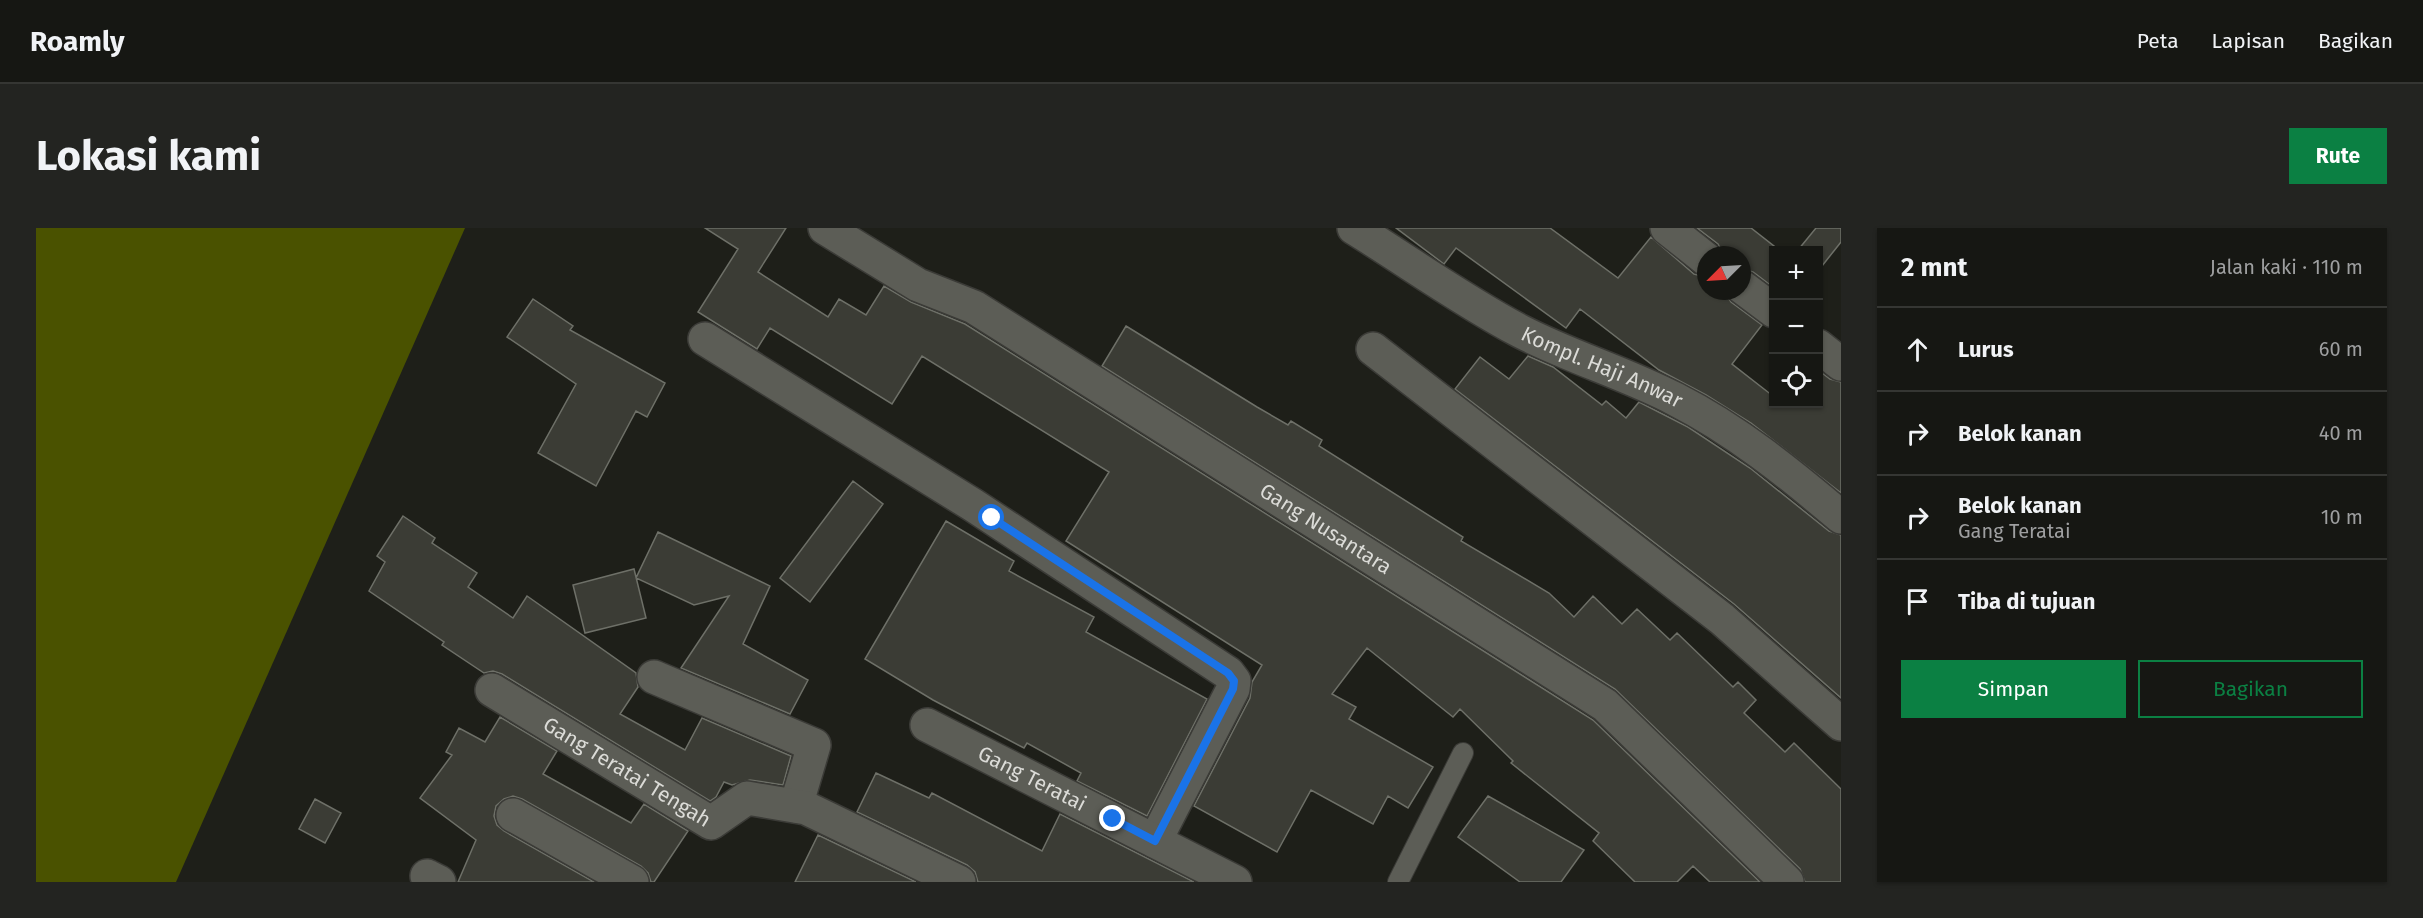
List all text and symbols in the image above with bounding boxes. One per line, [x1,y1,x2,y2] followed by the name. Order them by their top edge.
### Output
[30,25,124,58] text: Roamly
[2137,28,2179,54] text: Peta
[2212,28,2285,54] text: Lapisan
[2318,28,2393,54] text: Bagikan
[2289,128,2387,184] button: Rute
[36,131,261,181] text: Lokasi kami
[1697,246,1751,300] north arrow
[1769,246,1823,408] map controls
[1769,246,1823,300] button: +
[1901,252,1968,283] text: 2 mnt
[2210,255,2363,279] text: Jalan kaki · 110 m
[1769,300,1823,354] button: −
[1517,321,1687,414] street label: Kompl. Haji Anwar
[1901,333,1934,366] icon: ahead
[1958,336,2014,363] text: Lurus
[2319,337,2363,361] text: 60 m
[1769,354,1823,408] button: locate
[1901,417,1934,450] icon: right
[1958,420,2082,447] text: Belok kanan
[2319,421,2363,445] text: 40 m
[1255,477,1397,580] street label: Gang Nusantara
[1958,492,2082,519] text: Belok kanan
[1901,501,1934,534] icon: right
[978,504,1004,530] route start
[2321,505,2363,529] text: 10 m
[1958,519,2071,543] text: Gang Teratai
[1901,585,1934,618] icon: arrive
[1958,588,2095,615] text: Tiba di tujuan
[1901,660,2126,718] button: Simpan
[2138,660,2363,718] button: Bagikan
[538,711,716,833] street label: Gang Teratai Tengah
[974,740,1091,817] street label: Gang Teratai
[1099,805,1125,831] route end

